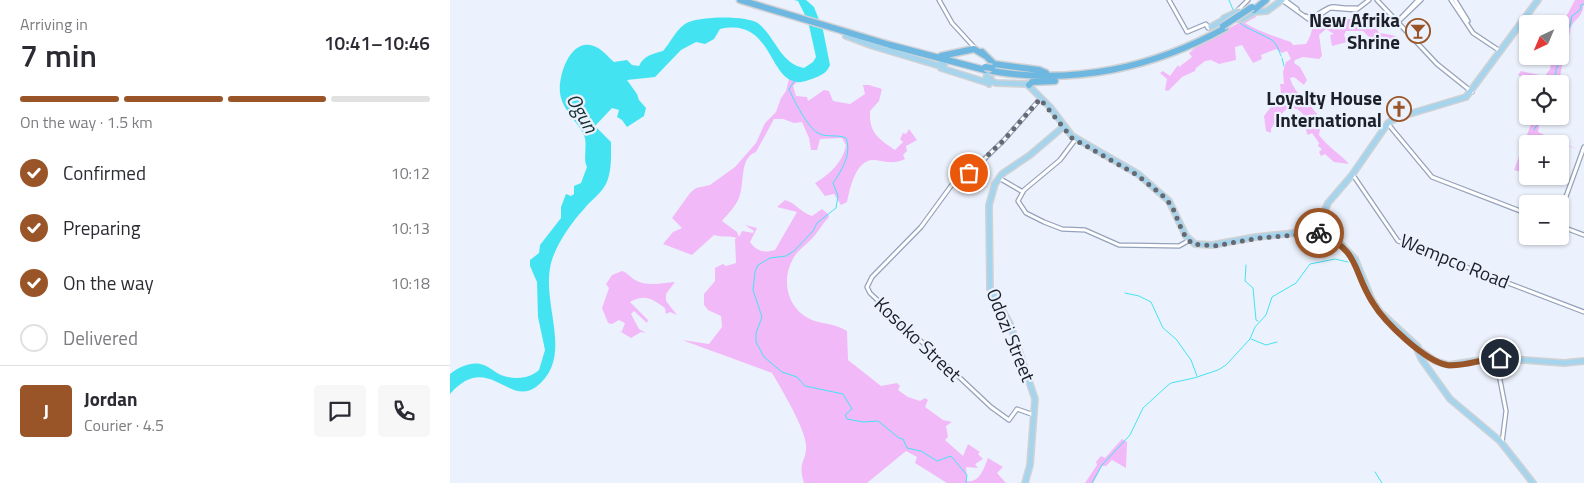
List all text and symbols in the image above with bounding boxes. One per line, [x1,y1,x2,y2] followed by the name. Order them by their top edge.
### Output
[1309,5,1400,56] place label: New Afrika Shrine
[20,12,88,36] text: Arriving in
[1519,15,1569,65] north arrow
[1519,15,1569,245] map controls
[1405,18,1431,44] bar icon: New Afrika Shrine
[324,28,430,57] text: 10:41–10:46
[20,31,97,79] text: 7 min
[1519,75,1569,125] button: locate
[1266,83,1382,134] place label: Loyalty House International
[559,87,607,140] water label: Ogun
[1386,96,1412,122] church icon: Loyalty House International
[20,110,153,134] text: On the way · 1.5 km
[1519,135,1569,185] button: +
[948,152,990,194] pin
[63,158,146,187] text: Confirmed
[20,159,48,187] icon: check
[955,159,983,187] icon: bag
[391,161,430,185] text: 10:12
[1519,195,1569,245] button: −
[1294,208,1344,258] courier
[63,213,140,242] text: Preparing
[20,214,48,242] icon: check
[391,216,430,240] text: 10:13
[1305,219,1333,247] icon: bike
[1396,225,1514,296] street label: Wempco Road
[63,268,154,297] text: On the way
[20,269,48,297] icon: check
[391,271,430,295] text: 10:18
[980,284,1043,386] street label: Odozi Street
[868,289,969,388] street label: Kosoko Street
[63,323,138,352] text: Delivered
[1479,337,1521,379] pin
[1486,344,1514,372] icon: home
[84,384,137,413] text: Jordan
[314,385,366,437] button: chat
[378,385,430,437] button: phone
[43,396,49,425] text: J
[84,413,164,437] text: Courier · 4.5

